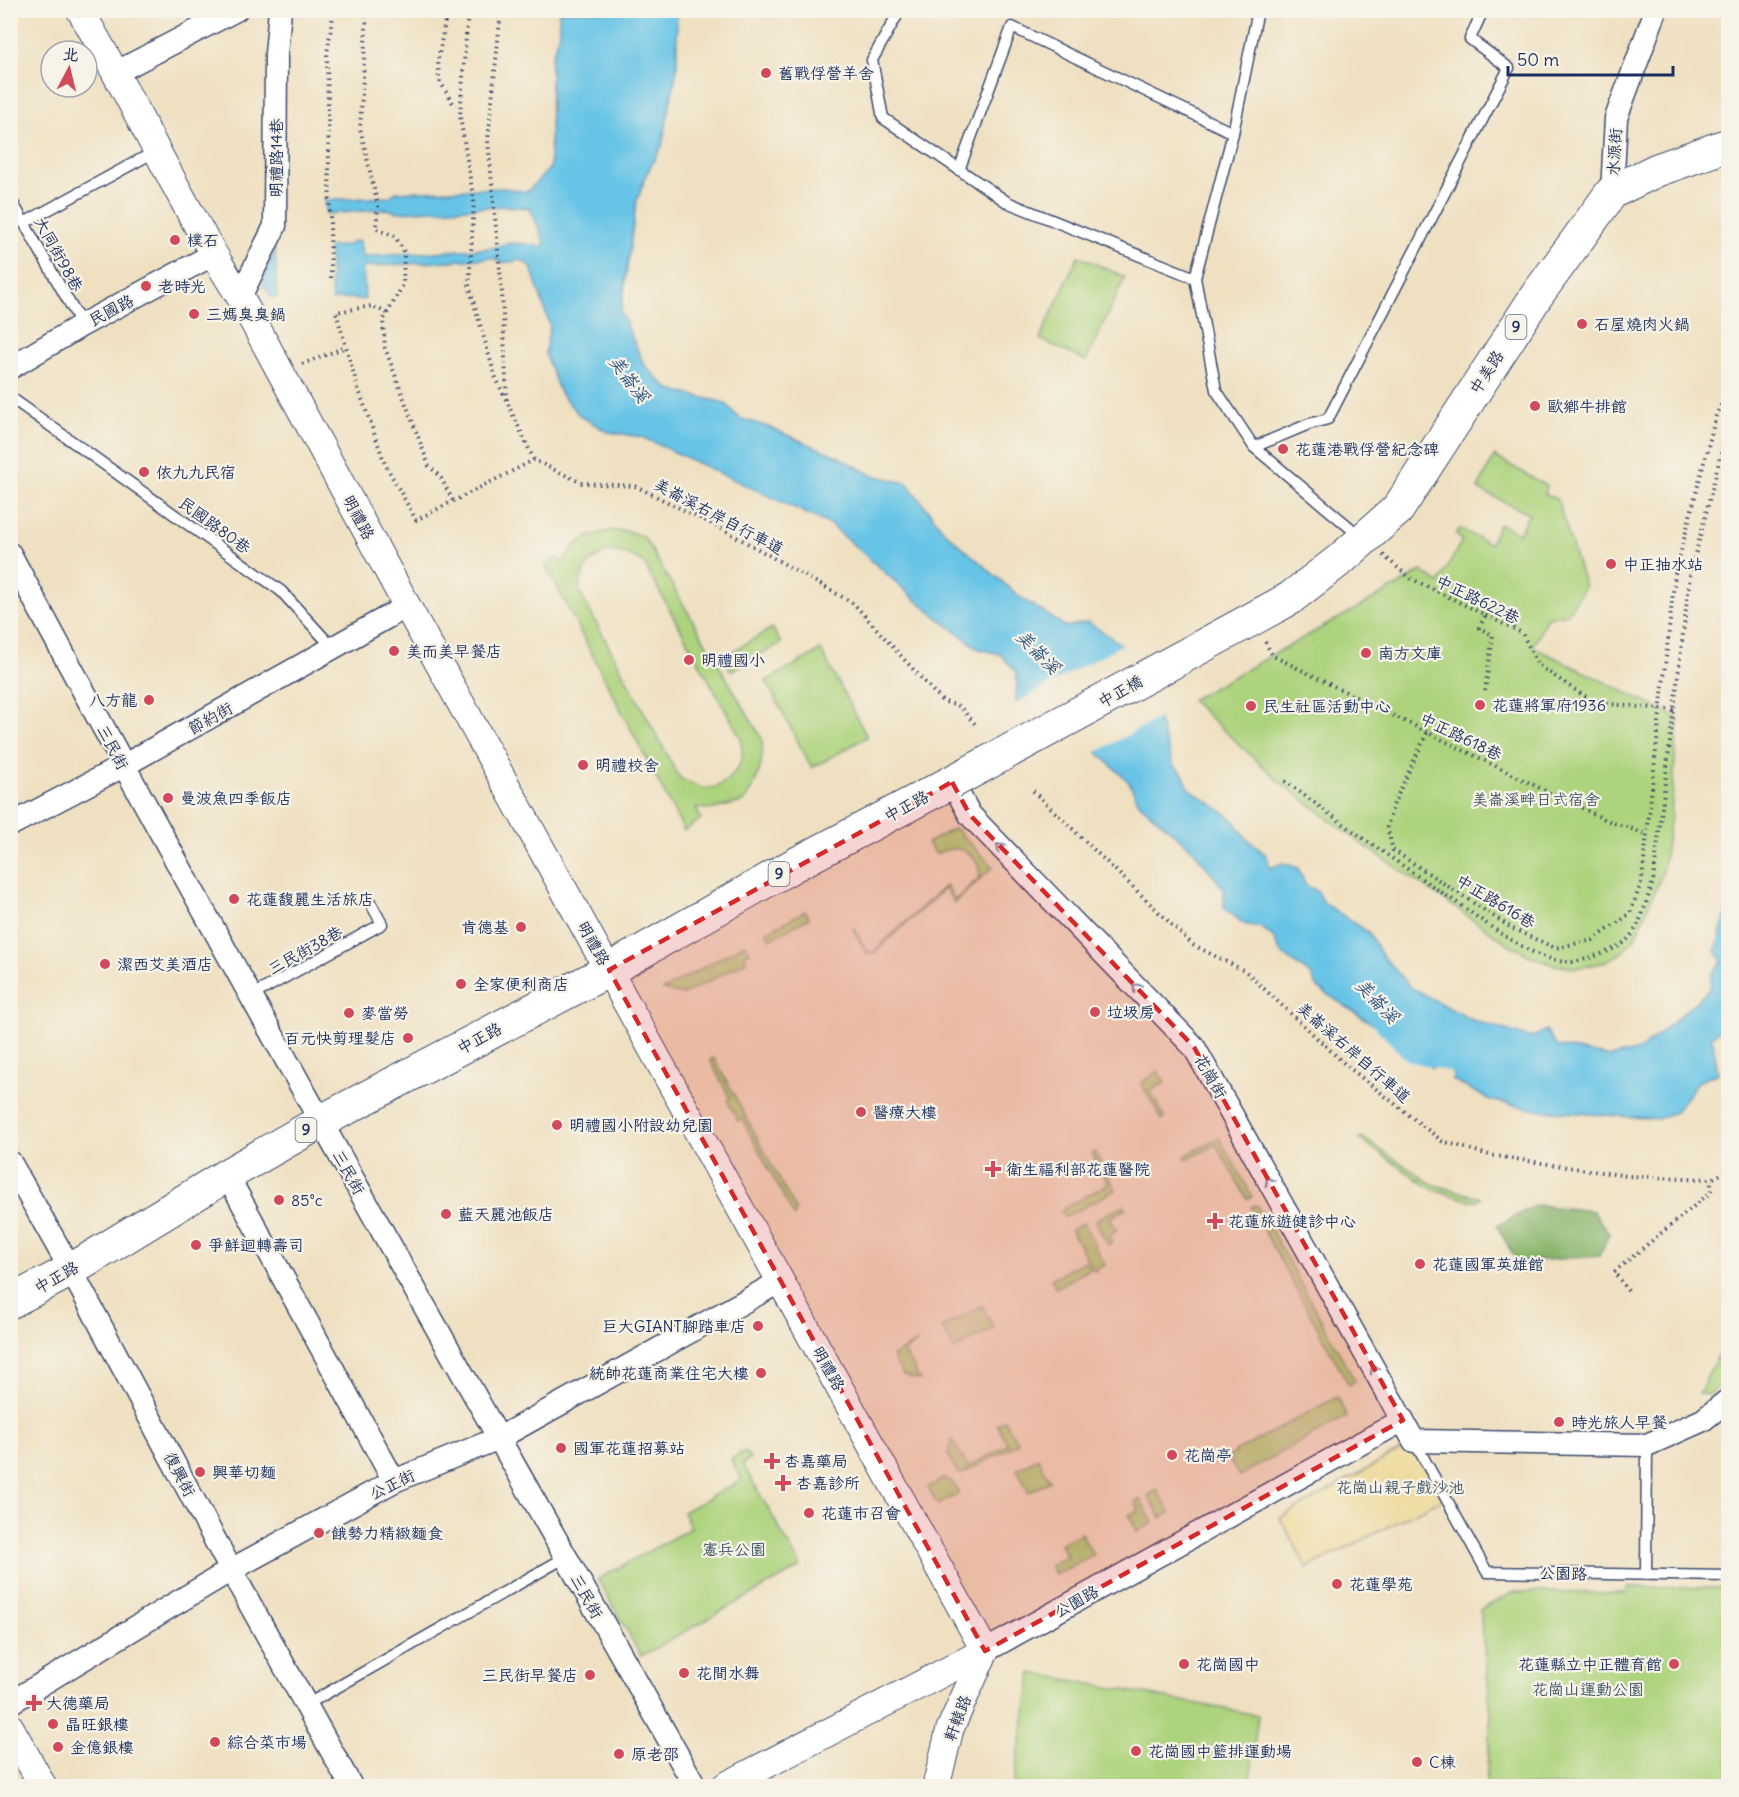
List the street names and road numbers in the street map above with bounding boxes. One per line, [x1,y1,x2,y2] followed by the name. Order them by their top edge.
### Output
[266,118,286,198] street label: 明禮路14巷
[1603,128,1625,176] street label: 水源街
[30,213,88,295] street label: 大同街98巷
[85,290,137,330] street label: 民國路
[1506,315,1526,339] road number: 9
[1465,346,1507,398] street label: 中美路
[651,473,787,559] street label: 美崙溪右岸自行車道
[339,491,379,543] street label: 明禮路
[175,492,255,558] street label: 民國路80巷
[1433,570,1523,628] street label: 中正路622巷
[1094,671,1146,711] street label: 中正橋
[184,698,236,738] street label: 節約街
[1417,708,1505,764] street label: 中正路618巷
[93,721,133,773] street label: 三民街
[880,786,932,826] street label: 中正路
[768,862,790,886] road number: 9
[1453,870,1539,932] street label: 中正路616巷
[574,917,614,969] street label: 明禮路
[264,921,346,979] street label: 三民街38巷
[1293,997,1415,1107] street label: 美崙溪右岸自行車道
[453,1018,505,1058] street label: 中正路
[1191,1050,1231,1102] street label: 花崗街
[296,1118,316,1142] road number: 9
[329,1146,369,1198] street label: 三民街
[30,1257,82,1297] street label: 中正路
[809,1342,849,1394] street label: 明禮路
[160,1448,200,1500] street label: 復興街
[366,1464,418,1504] street label: 公正街
[1539,1563,1587,1583] street label: 公園路
[567,1570,607,1622] street label: 三民街
[1050,1581,1102,1621] street label: 公園路
[939,1692,975,1744] street label: 軒轅路

